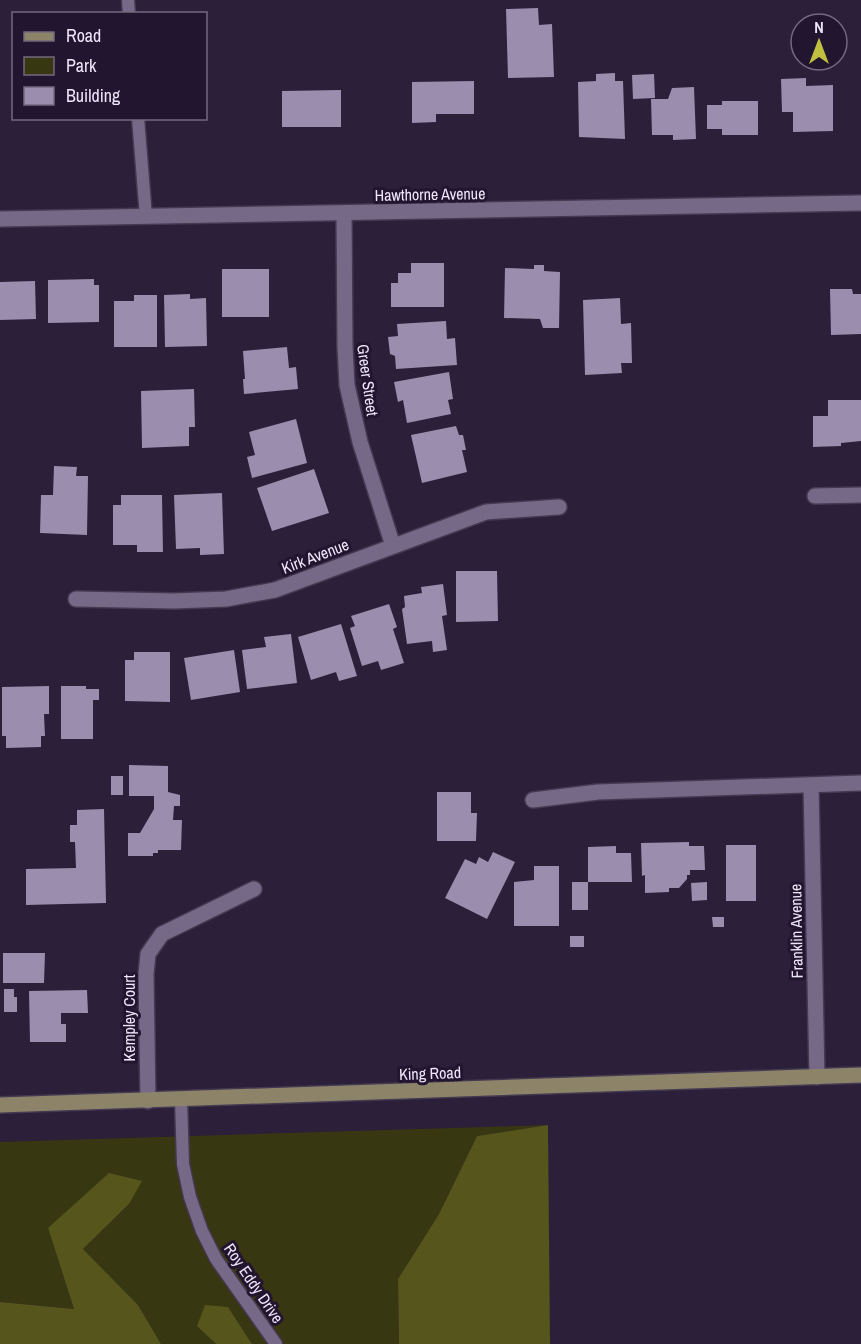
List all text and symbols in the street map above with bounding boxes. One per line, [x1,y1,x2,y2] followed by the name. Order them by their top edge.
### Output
[12,12,207,120] legend
[789,12,849,72] north arrow
[814,16,824,38] text: N
[66,23,101,48] text: Road
[66,53,97,78] text: Park
[66,83,121,108] text: Building
[374,182,486,206] street label: Hawthorne Avenue
[352,343,384,418] street label: Greer Street
[278,533,352,579] street label: Kirk Avenue
[784,884,808,978] street label: Franklin Avenue
[118,974,140,1061] street label: Kempley Court
[399,1061,461,1085] street label: King Road
[219,1239,289,1327] street label: Roy Eddy Drive

